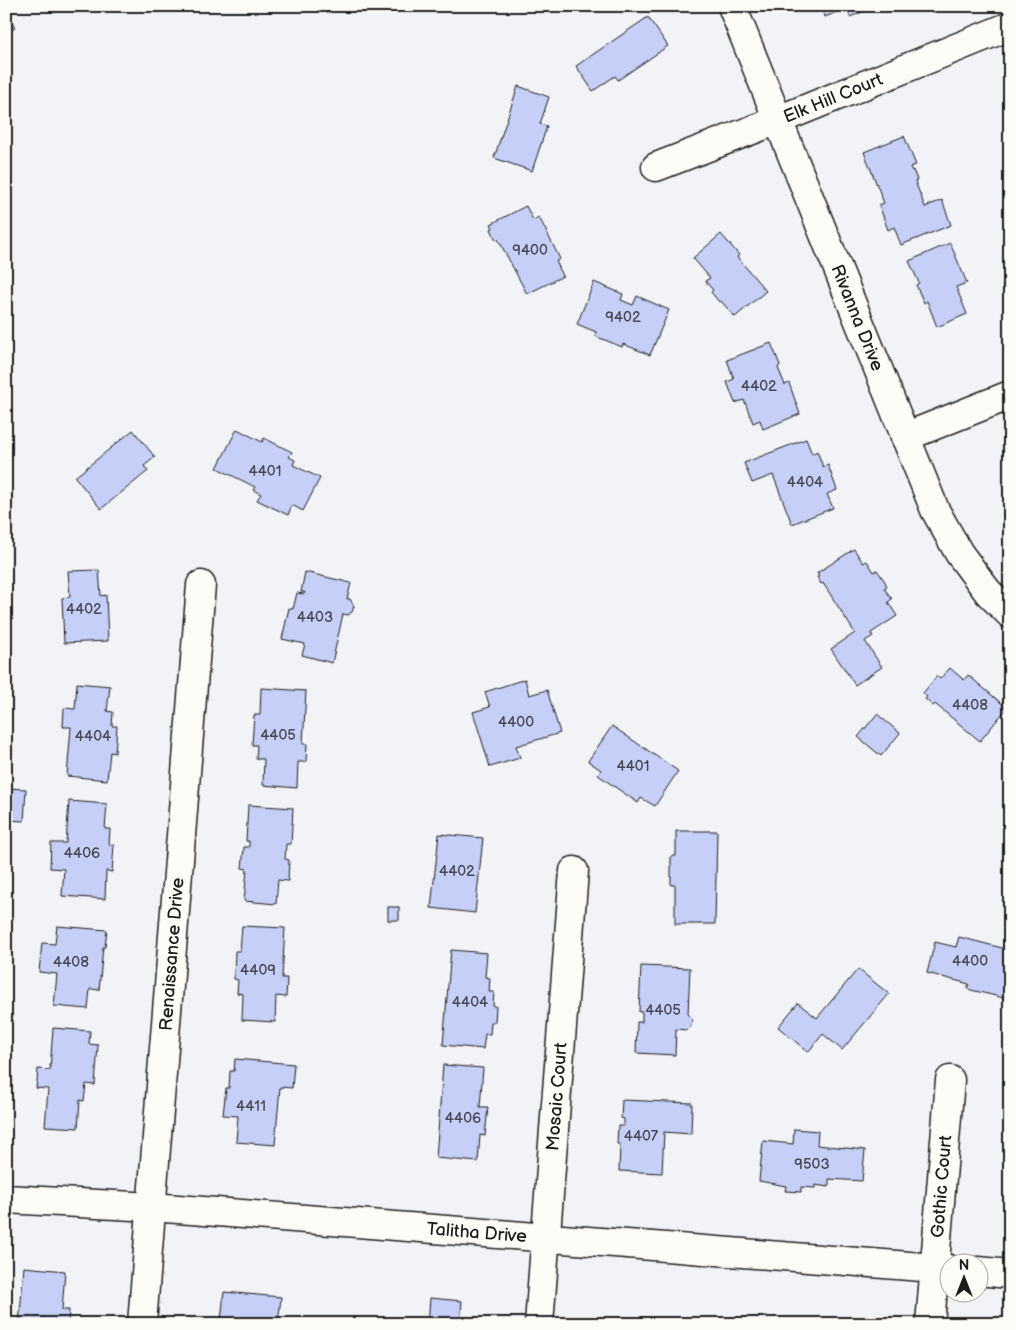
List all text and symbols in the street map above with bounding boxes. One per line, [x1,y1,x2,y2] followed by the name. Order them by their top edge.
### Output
[780,68,886,127] street label: Elk Hill Court
[512,241,548,260] house number: 9400
[827,261,888,374] street label: Rivanna Drive
[605,308,641,327] house number: 9402
[741,377,777,396] house number: 4402
[249,462,281,481] house number: 4401
[787,473,823,492] house number: 4404
[66,600,102,619] house number: 4402
[297,608,333,627] house number: 4403
[952,696,988,715] house number: 4408
[498,713,534,732] house number: 4400
[260,726,296,745] house number: 4405
[75,727,111,746] house number: 4404
[617,757,649,776] house number: 4401
[64,844,100,863] house number: 4406
[439,862,475,881] house number: 4402
[155,876,188,1032] street label: Renaissance Drive
[952,952,988,971] house number: 4400
[53,953,89,972] house number: 4408
[240,961,276,980] house number: 4409
[452,993,488,1012] house number: 4404
[645,1001,681,1020] house number: 4405
[542,1041,571,1152] street label: Mosaic Court
[236,1097,266,1116] house number: 4411
[445,1109,481,1128] house number: 4406
[624,1127,659,1146] house number: 4407
[927,1134,956,1239] street label: Gothic Court
[794,1155,830,1174] house number: 9503
[426,1218,528,1247] street label: Talitha Drive
[938,1252,988,1302] north arrow
[959,1257,969,1274] text: N

